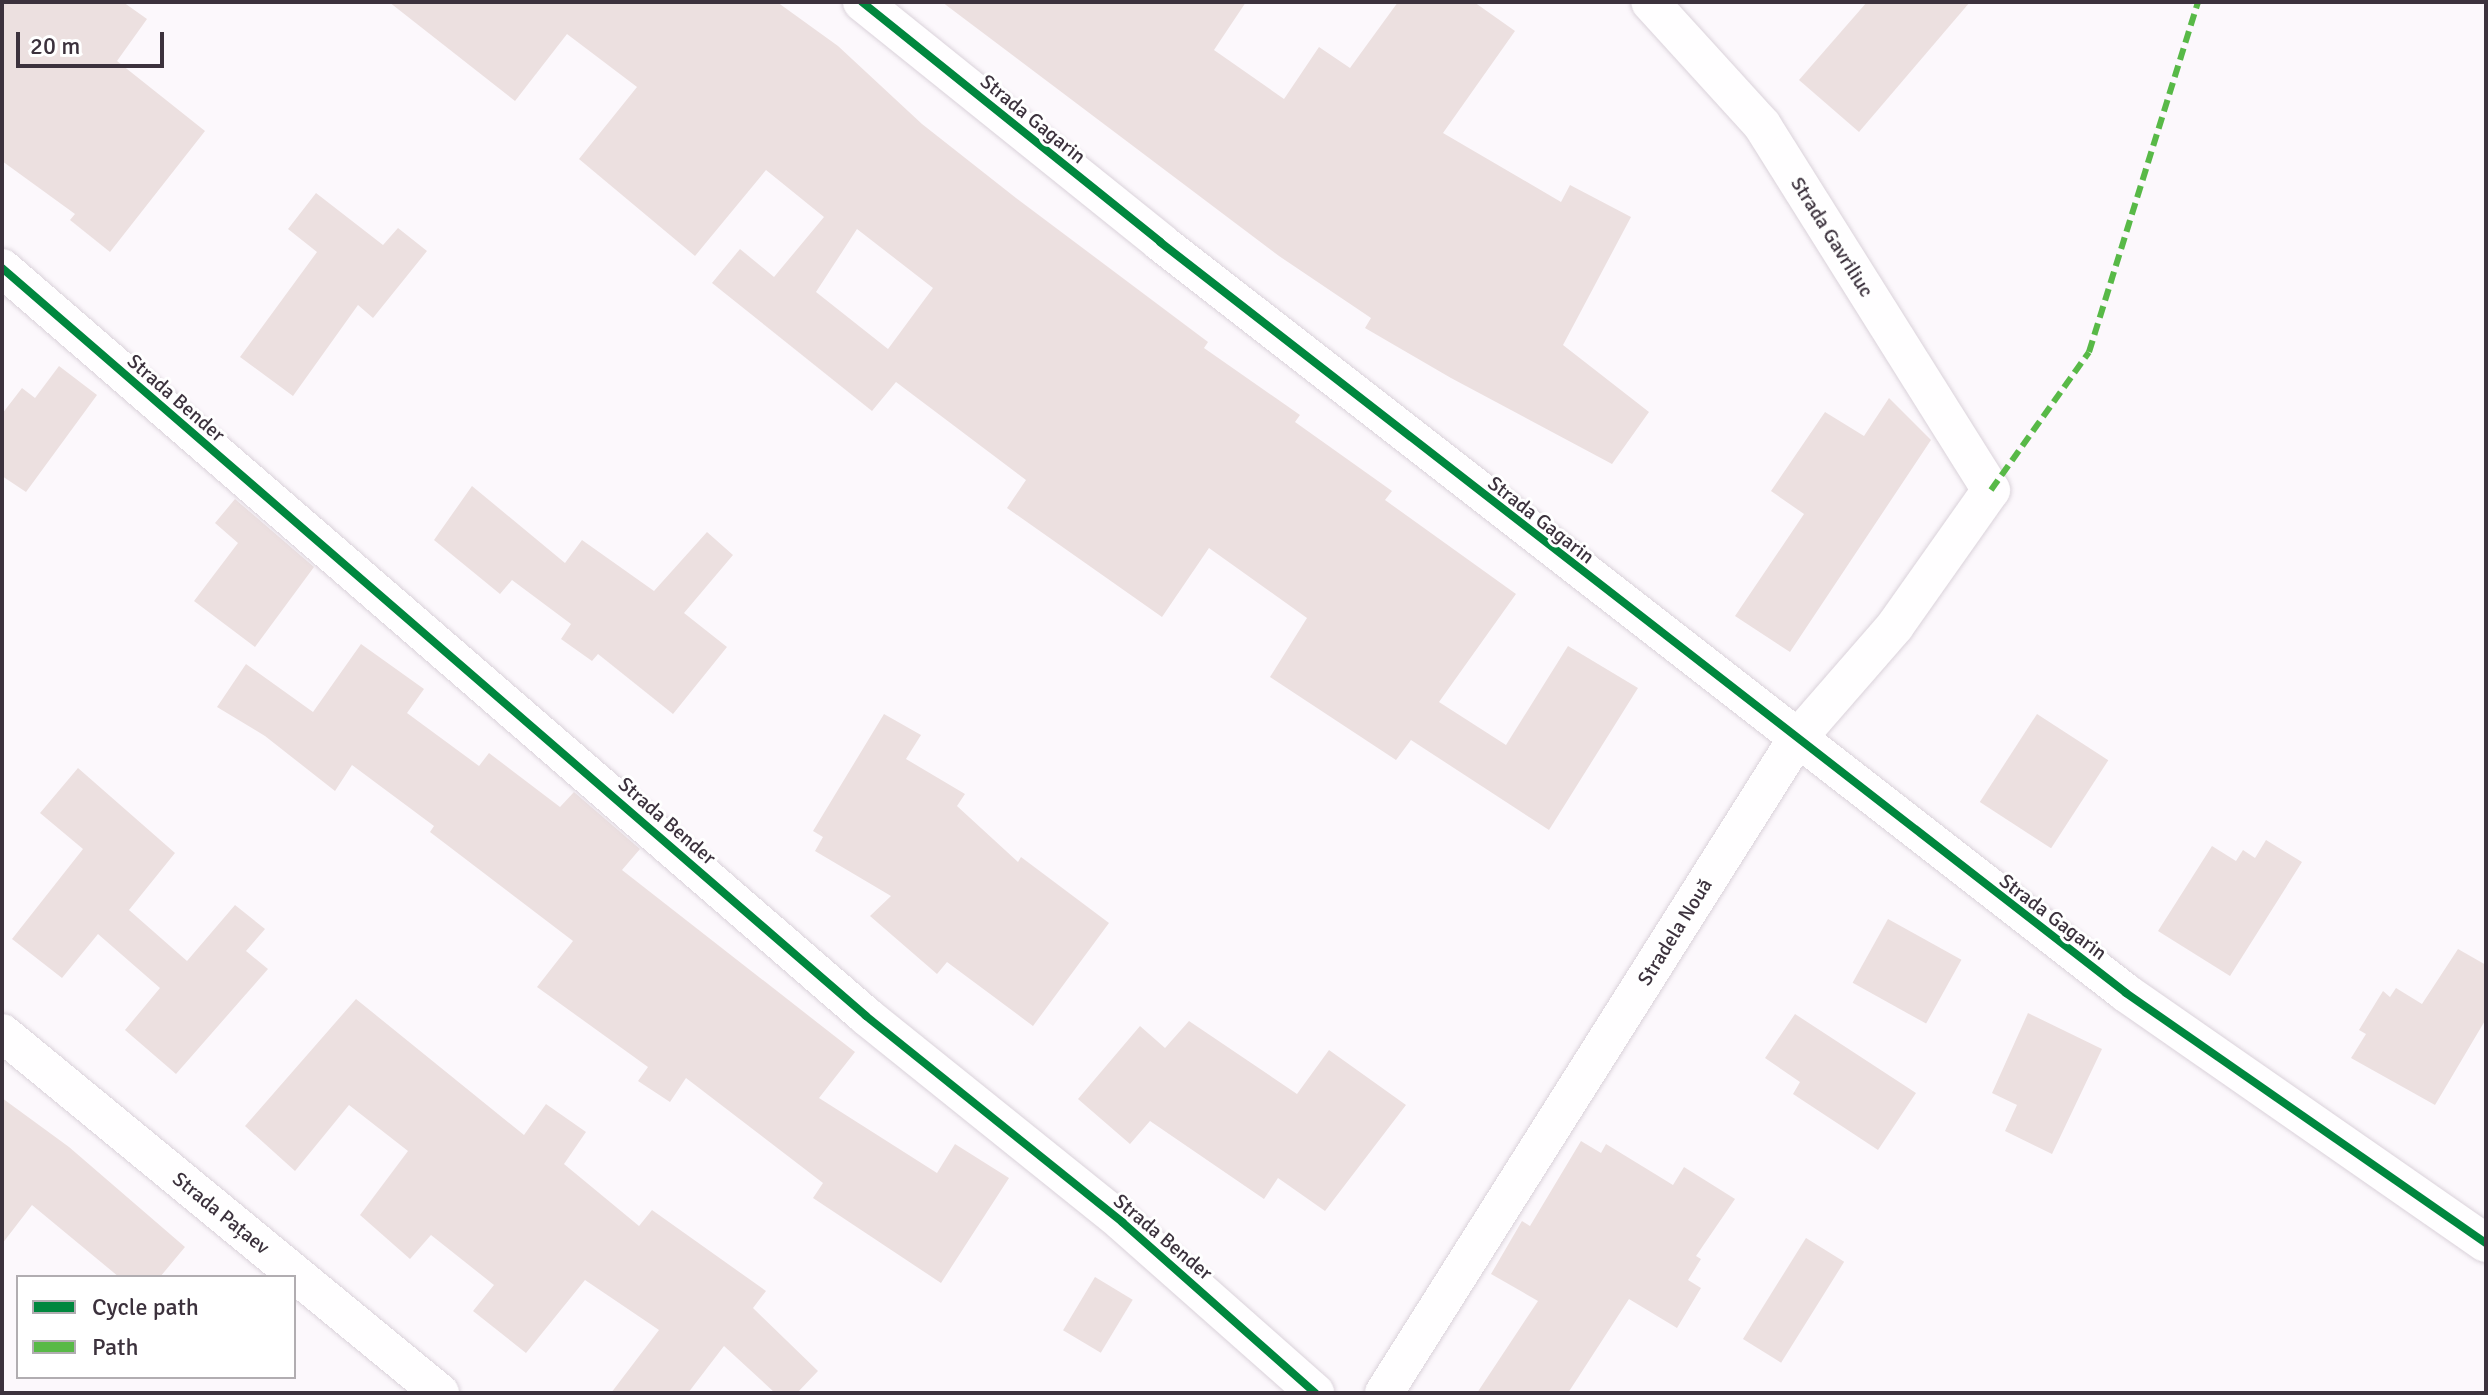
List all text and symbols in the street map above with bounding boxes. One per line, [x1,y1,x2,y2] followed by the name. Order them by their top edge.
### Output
[20,16,168,66] scale bar
[30,31,80,61] text: 20 m
[976,69,1090,169] street label: Strada Gagarin
[1786,173,1878,301] street label: Strada Gavriliuc
[122,349,230,447] street label: Strada Bender
[1483,471,1599,569] street label: Strada Gagarin
[613,772,721,870] street label: Strada Bender
[1995,869,2111,965] street label: Strada Gagarin
[1633,874,1717,990] street label: Stradela Nouă
[168,1167,274,1259] street label: Strada Pațaev
[1109,1189,1217,1285] street label: Strada Bender
[16,1275,296,1379] legend
[92,1292,199,1322] text: Cycle path
[92,1332,138,1362] text: Path

